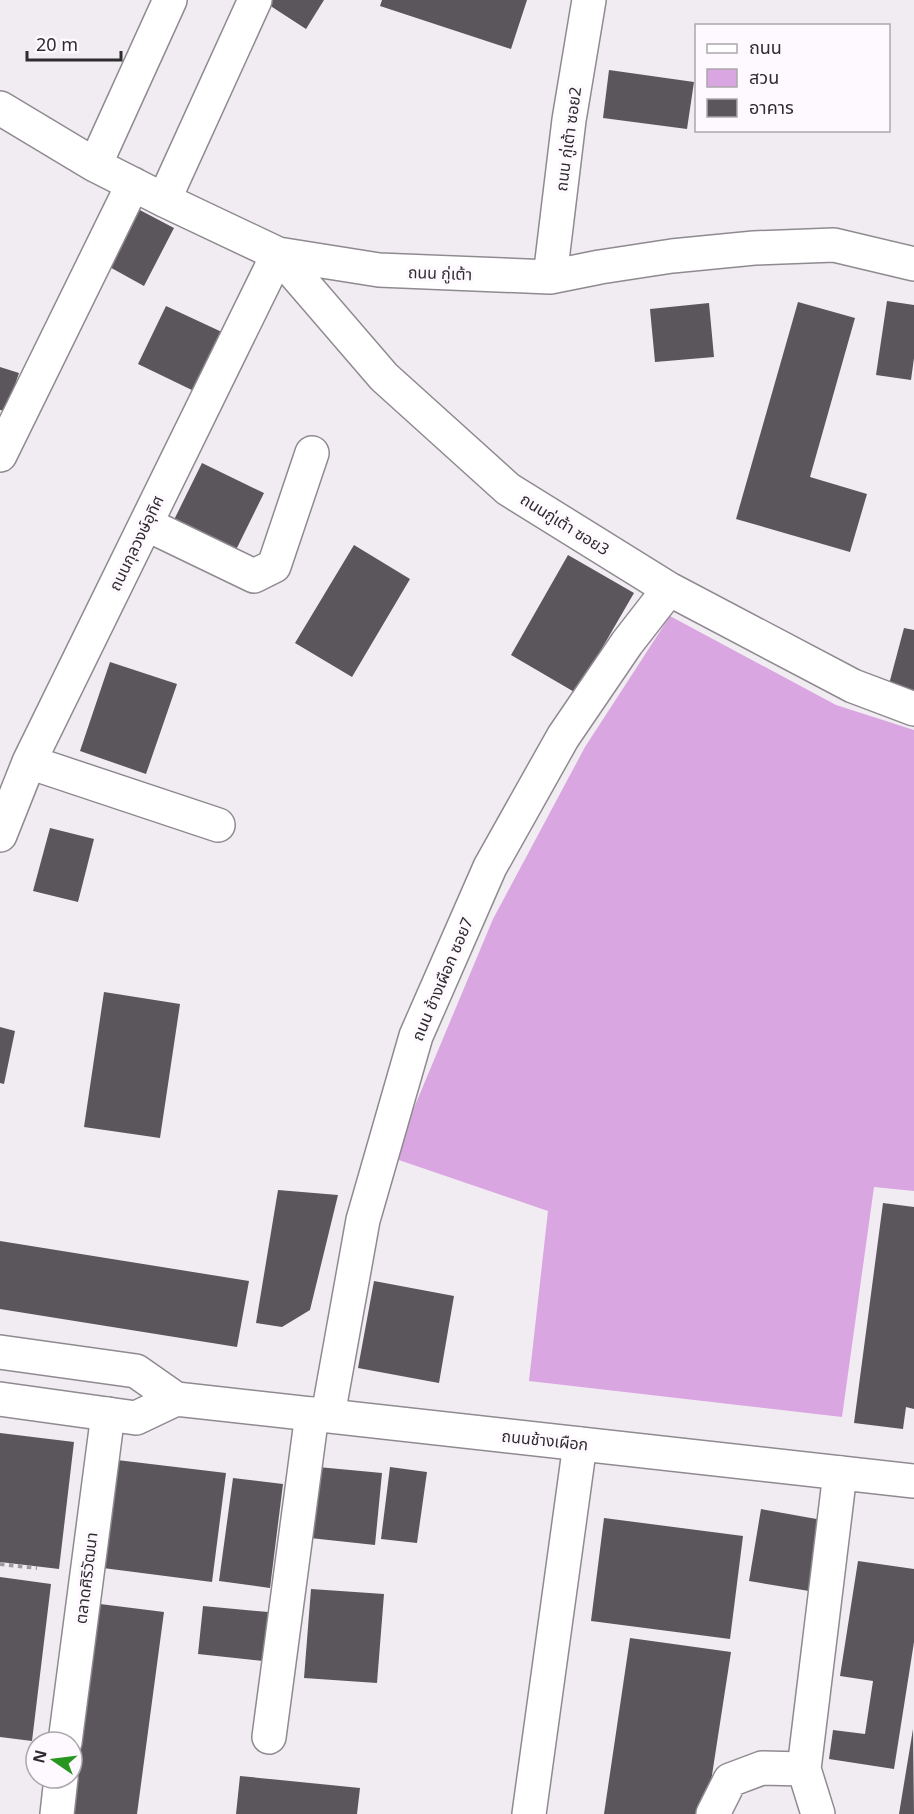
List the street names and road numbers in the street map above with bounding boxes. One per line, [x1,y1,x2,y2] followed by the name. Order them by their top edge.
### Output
[550,85,586,193] street label: ถนน กู่เต้า ซอย2
[408,261,472,285] street label: ถนน กู่เต้า
[516,488,614,560] street label: ถนนกู่เต้า ซอย3
[103,492,169,594] street label: ถนนกุลวงษ์อุทิศ
[406,914,478,1044] street label: ถนน ช้างเผือก ซอย7
[501,1425,589,1455] street label: ถนนช้างเผือก
[69,1531,103,1625] street label: ตลาดศิริวัฒนา

